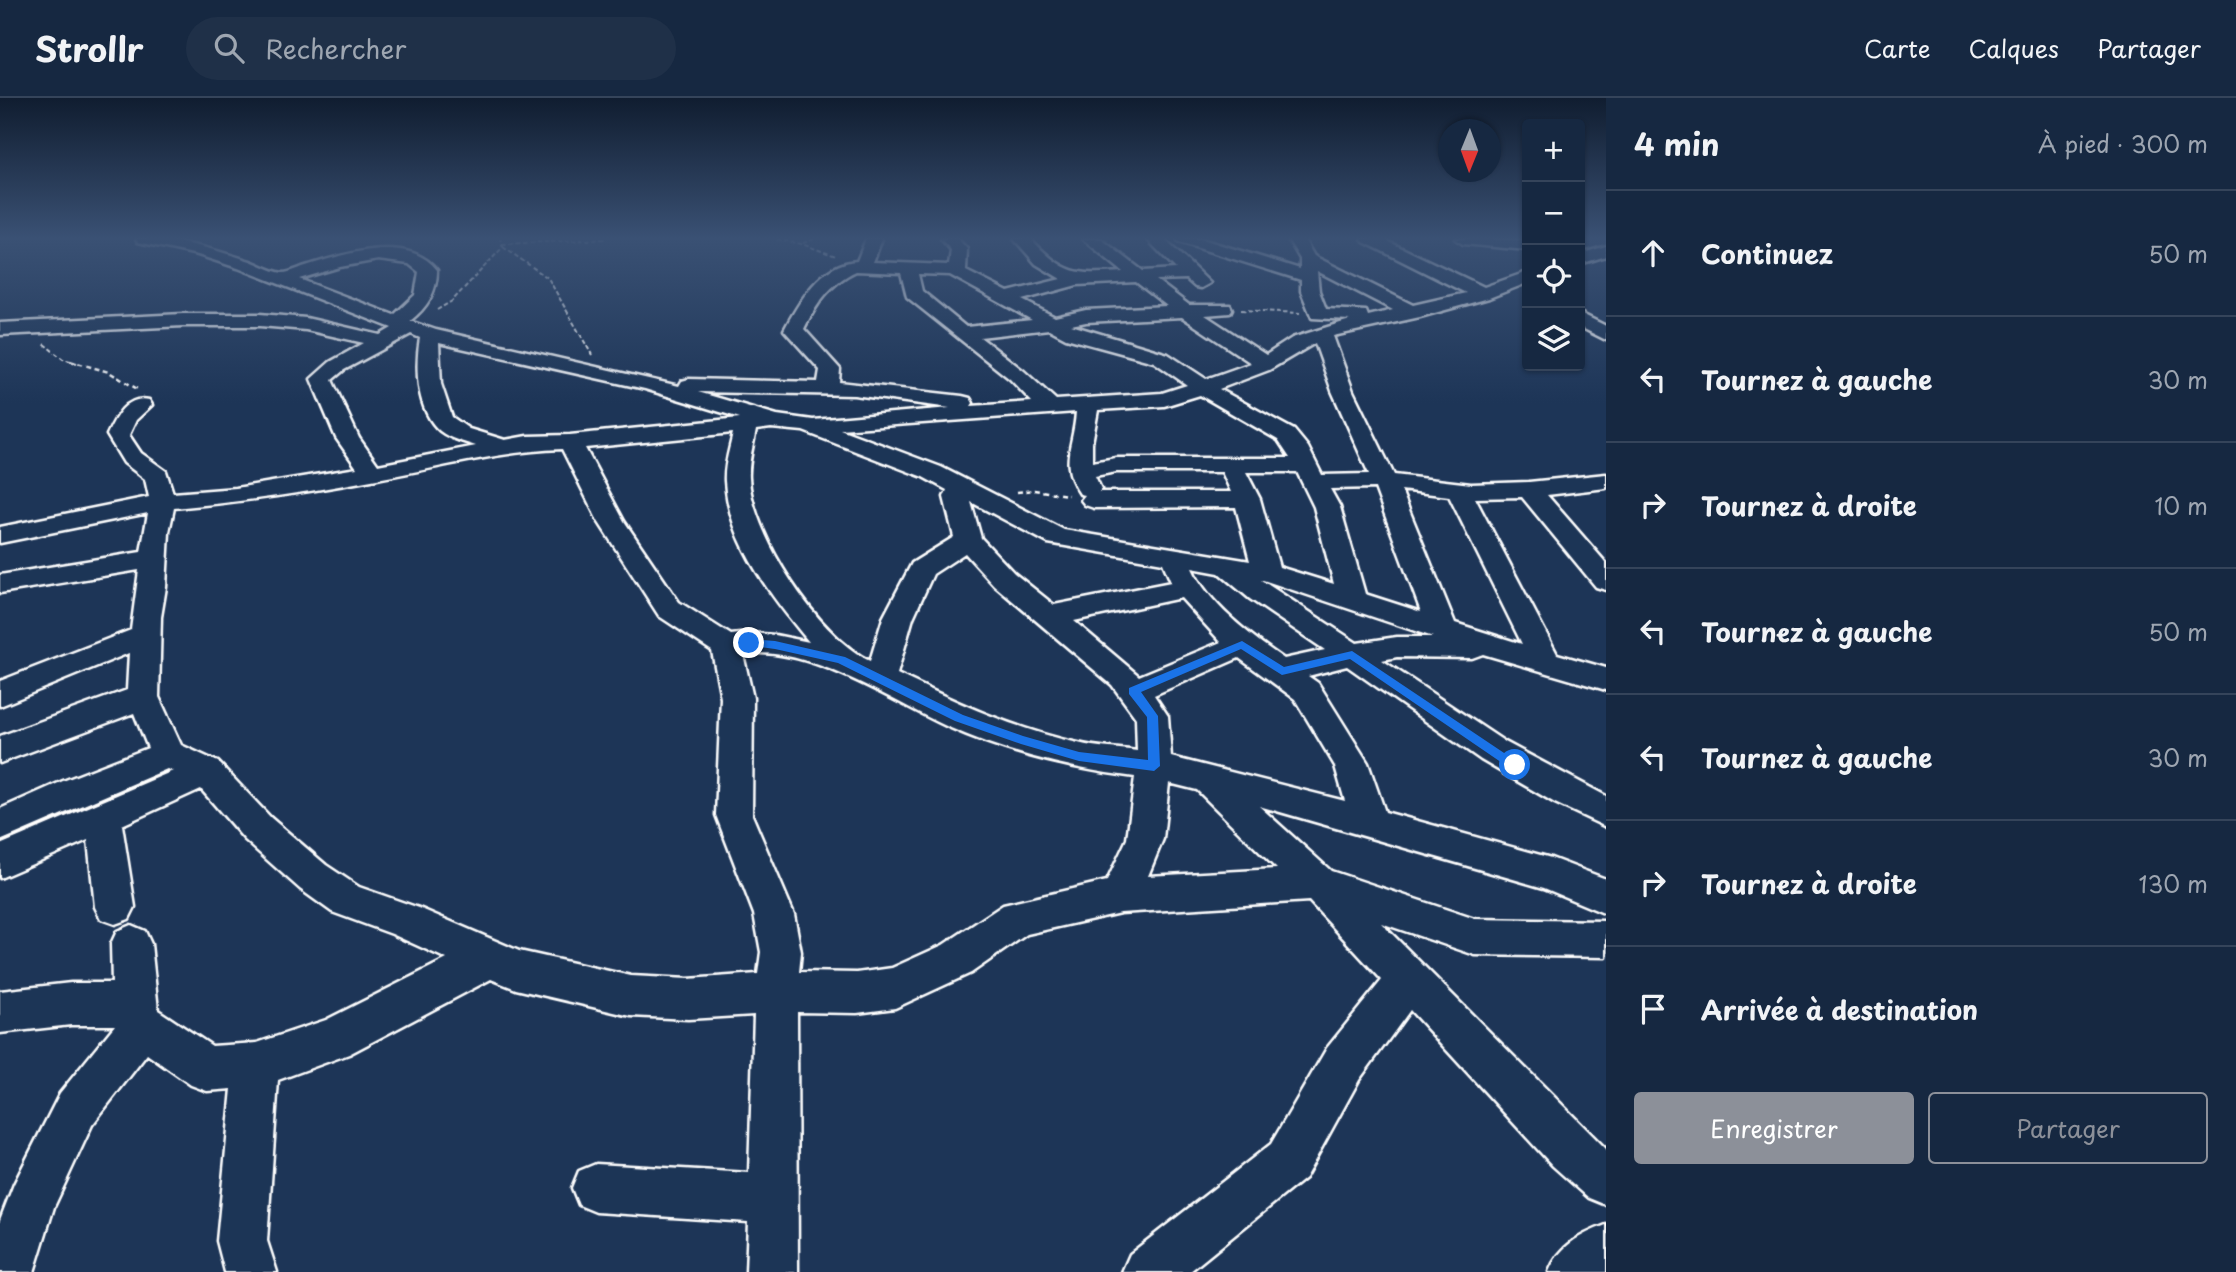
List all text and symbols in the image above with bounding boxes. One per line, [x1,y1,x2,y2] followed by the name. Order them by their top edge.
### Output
[186,17,676,80] search box
[35,23,144,73] text: Strollr
[210,29,248,67] icon: search
[266,29,406,68] text: Rechercher
[1864,30,1930,66] text: Carte
[1968,30,2059,66] text: Calques
[2097,30,2201,66] text: Partager
[1438,119,1501,182] north arrow
[1522,119,1585,371] map controls
[1522,119,1585,182] button: +
[1634,121,1720,166] text: 4 min
[2038,126,2208,161] text: À pied · 300 m
[1522,182,1585,245] button: −
[1634,234,1672,272] icon: ahead
[1701,234,1833,273] text: Continuez
[2148,236,2208,271] text: 50 m
[1522,245,1585,308] button: locate
[1522,308,1585,371] button: layers
[1634,360,1672,398] icon: left
[1701,360,1932,399] text: Tournez à gauche
[2147,362,2208,397] text: 30 m
[1634,486,1672,524] icon: right
[1701,486,1917,525] text: Tournez à droite
[2154,488,2208,523] text: 10 m
[1634,612,1672,650] icon: left
[1701,612,1932,651] text: Tournez à gauche
[2148,614,2208,649] text: 50 m
[733,627,764,658] route end
[1634,738,1672,776] icon: left
[1701,738,1932,777] text: Tournez à gauche
[2147,740,2208,775] text: 30 m
[1499,749,1530,780] route start
[1634,864,1672,902] icon: right
[1701,864,1917,903] text: Tournez à droite
[2138,866,2208,901] text: 130 m
[1634,990,1672,1028] icon: arrive
[1701,990,1978,1029] text: Arrivée à destination
[1634,1092,1914,1164] button: Enregistrer
[1928,1092,2208,1164] button: Partager

